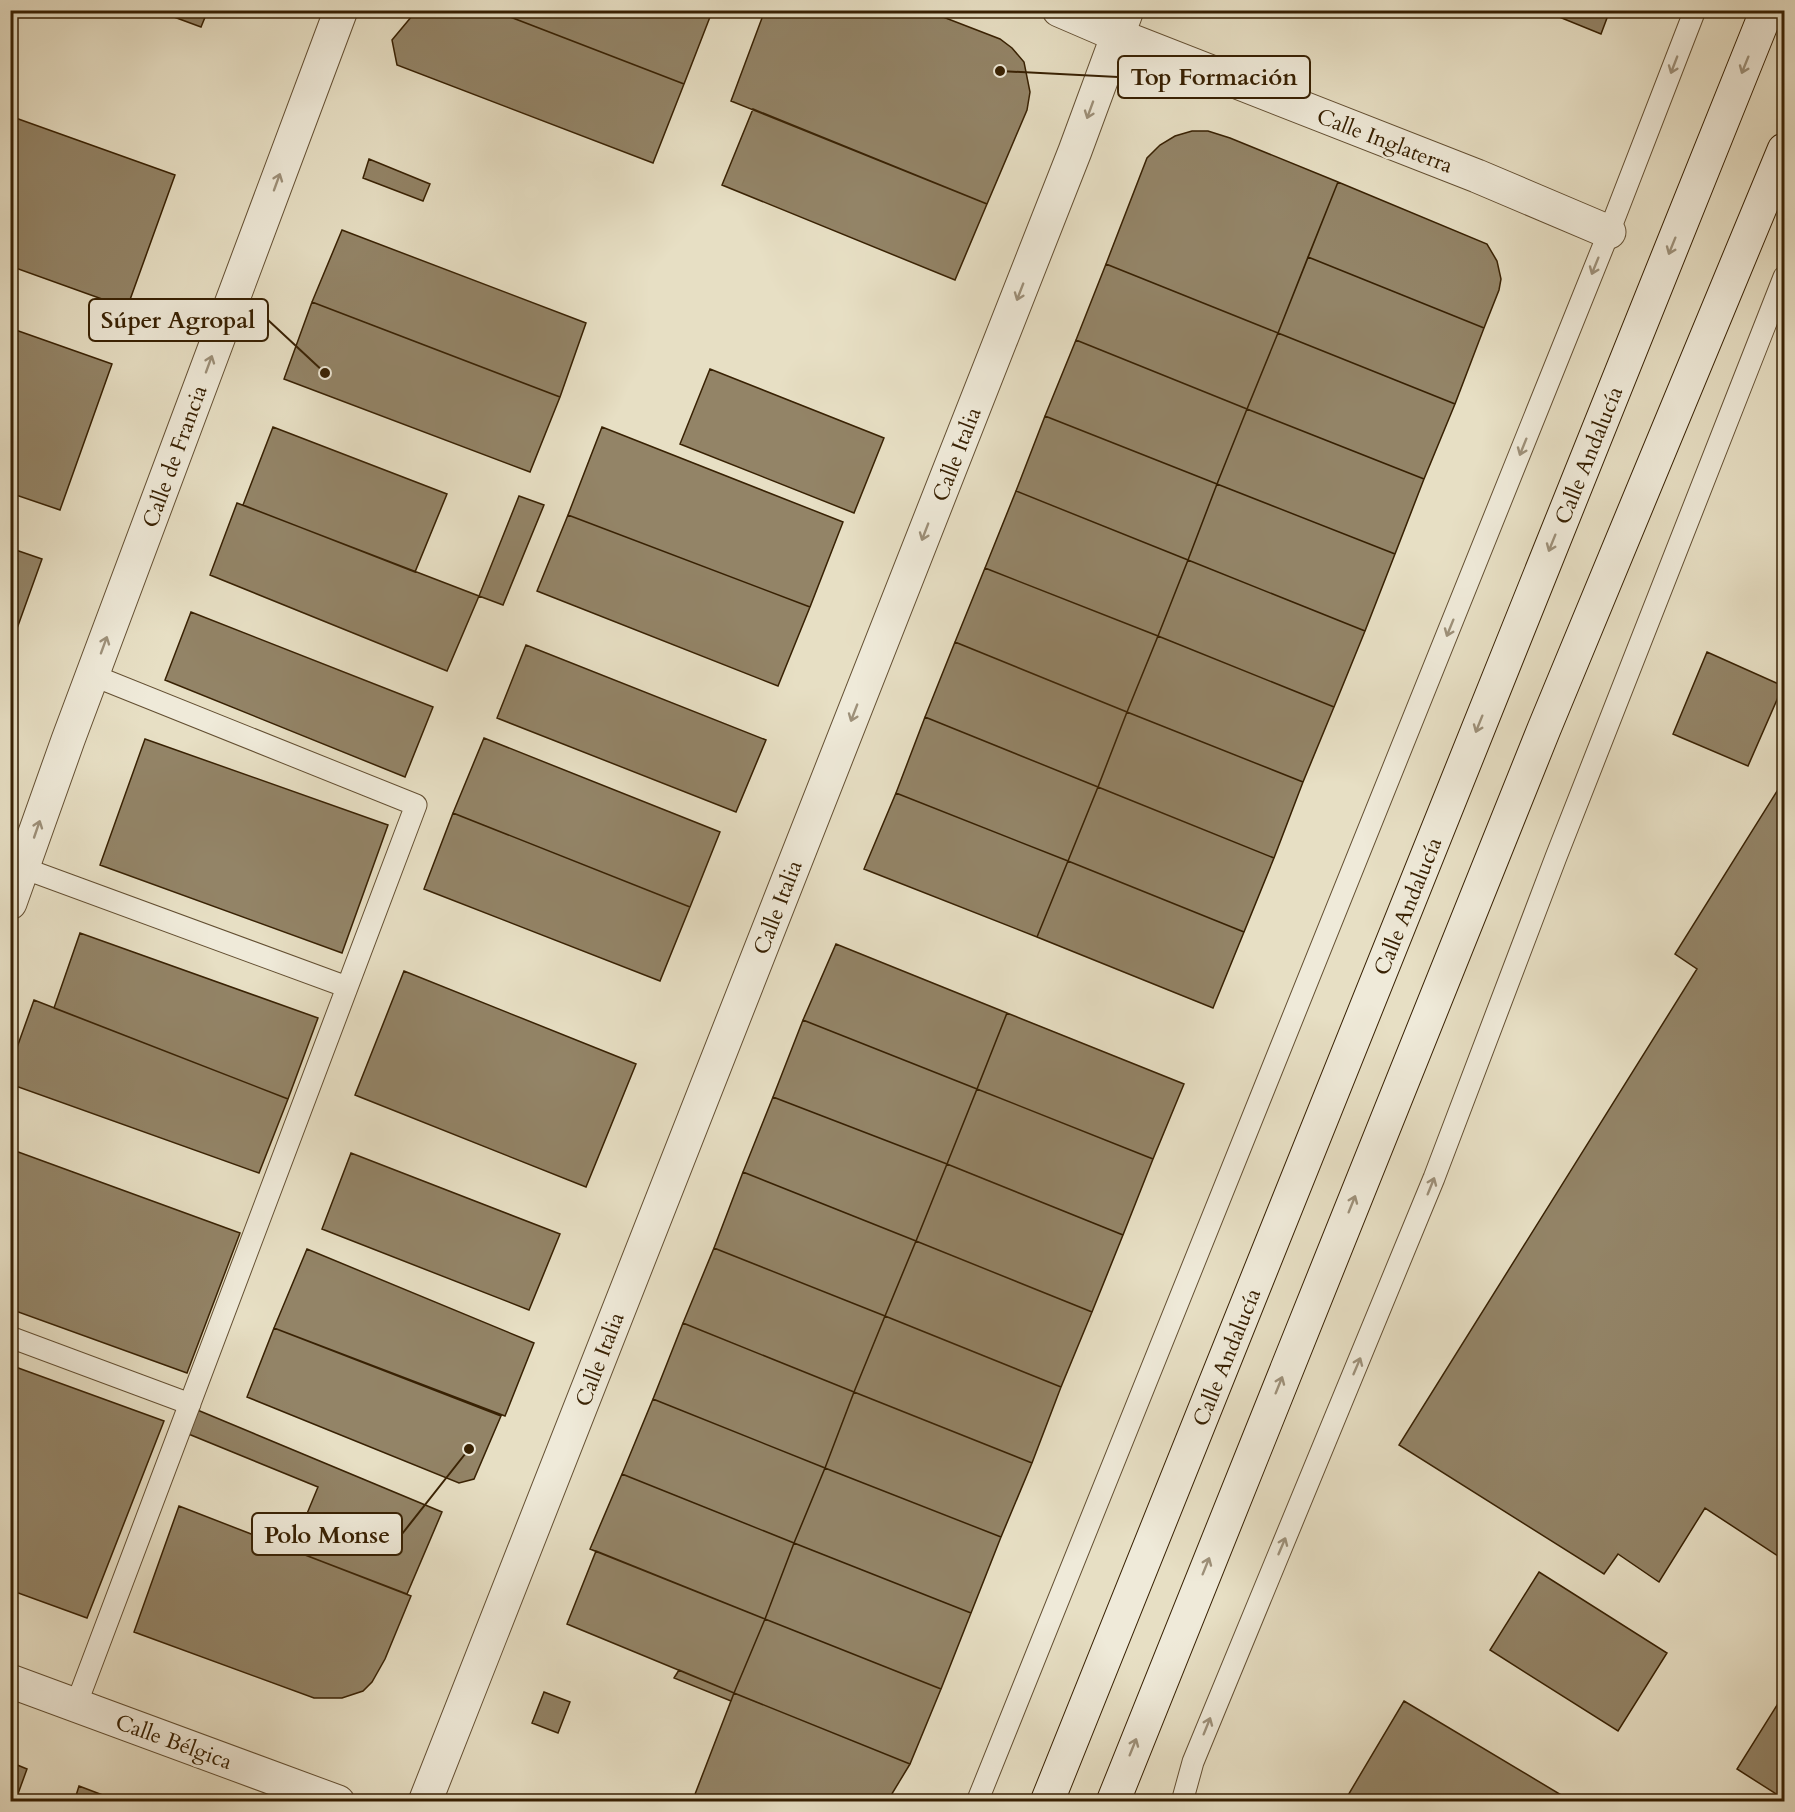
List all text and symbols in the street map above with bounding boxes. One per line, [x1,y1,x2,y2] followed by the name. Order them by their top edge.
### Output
[1668,55,1679,74] one-way arrow
[1739,55,1750,73] one-way arrow
[1118,56,1310,98] callout: Top Formación
[1130,61,1298,94] text: Top Formación
[1083,100,1094,119] one-way arrow
[1312,101,1457,181] street label: Calle Inglaterra
[272,173,283,191] one-way arrow
[1666,236,1677,254] one-way arrow
[1589,257,1600,275] one-way arrow
[1013,282,1024,301] one-way arrow
[89,299,268,341] callout: Súper Agropal
[101,304,255,337] text: Súper Agropal
[204,355,215,374] one-way arrow
[135,381,215,532] street label: Calle de Francia
[1548,382,1630,529] street label: Calle Andalucía
[925,402,989,506] street label: Calle Italia
[1516,437,1527,456] one-way arrow
[919,522,930,541] one-way arrow
[1546,534,1557,552] one-way arrow
[1444,618,1455,637] one-way arrow
[99,636,110,655] one-way arrow
[847,704,858,722] one-way arrow
[1473,714,1484,733] one-way arrow
[32,820,43,838] one-way arrow
[1367,833,1449,980] street label: Calle Andalucía
[746,855,810,959] street label: Calle Italia
[1426,1177,1437,1195] one-way arrow
[1347,1196,1358,1214] one-way arrow
[1186,1284,1268,1431] street label: Calle Andalucía
[568,1307,632,1411] street label: Calle Italia
[1352,1358,1363,1376] one-way arrow
[1274,1376,1285,1395] one-way arrow
[252,1513,402,1555] callout: Polo Monse
[264,1519,390,1552] text: Polo Monse
[1277,1537,1288,1556] one-way arrow
[1201,1557,1212,1576] one-way arrow
[111,1707,237,1777] street label: Calle Bélgica
[1202,1718,1213,1736] one-way arrow
[1128,1738,1139,1756] one-way arrow

